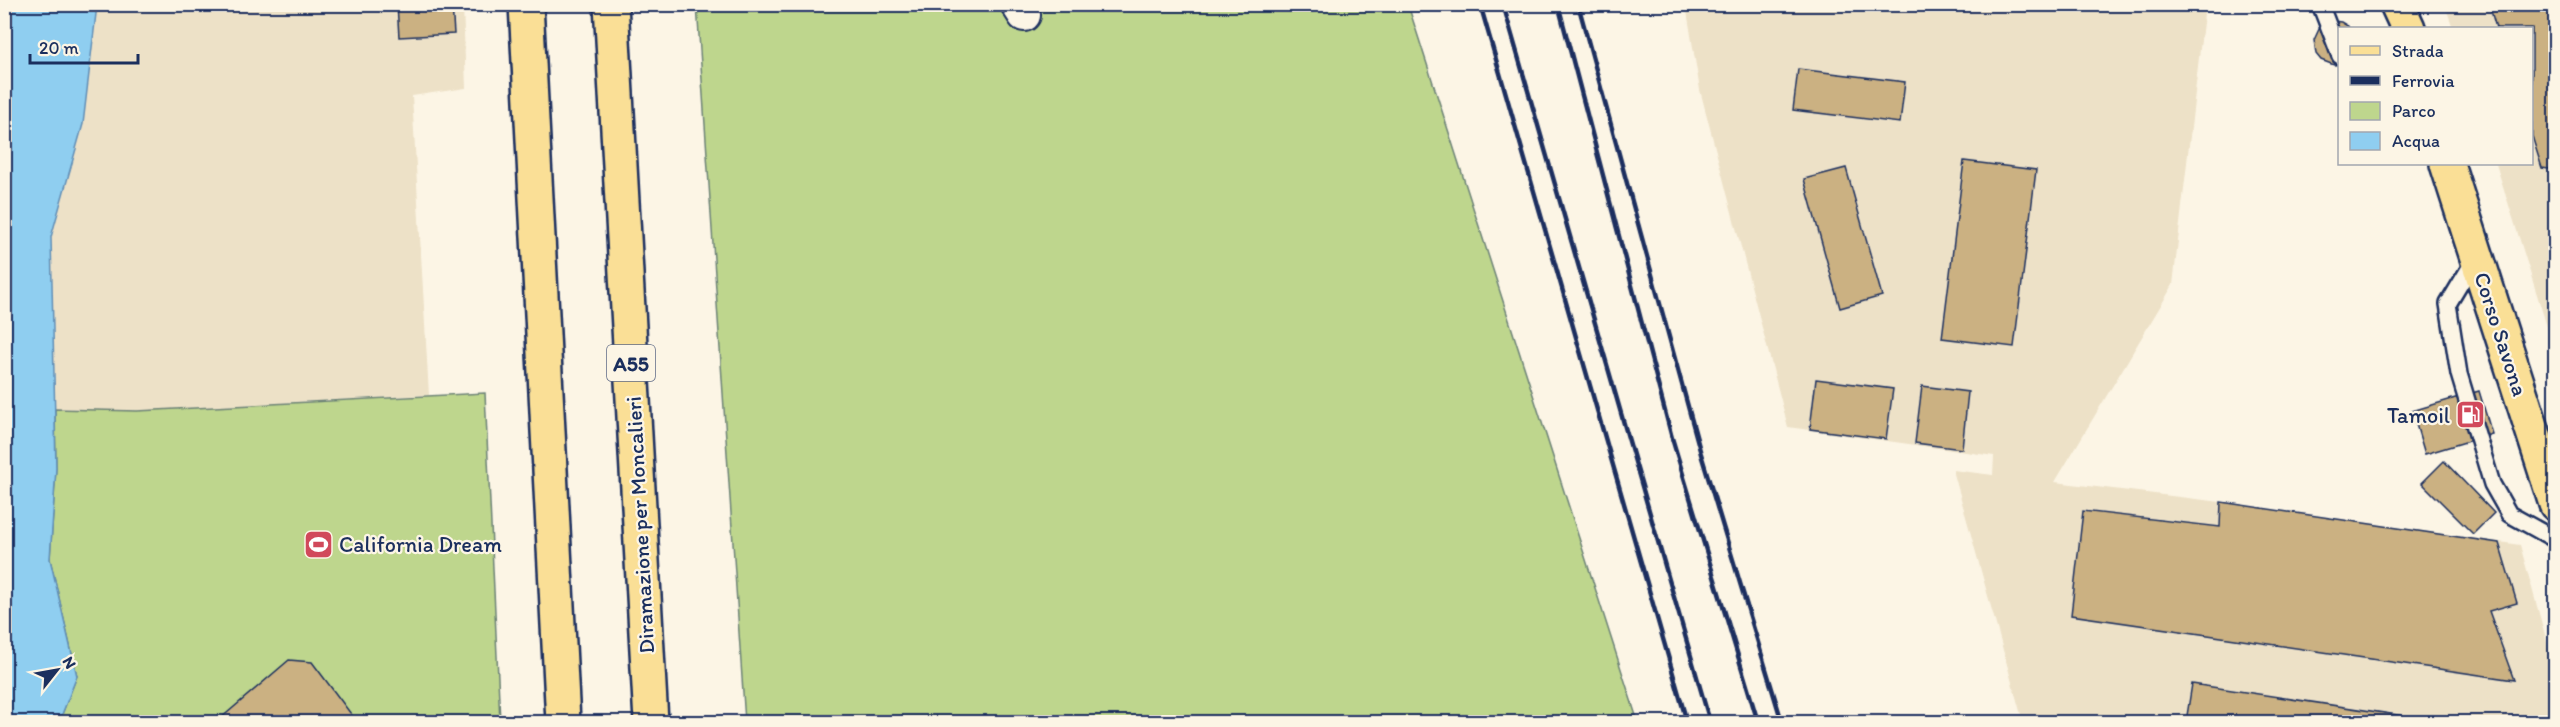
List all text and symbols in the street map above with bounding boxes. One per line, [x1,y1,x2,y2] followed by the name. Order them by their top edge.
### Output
[30,27,138,65] scale bar
[2338,27,2533,165] legend
[39,37,79,59] text: 20 m
[2392,40,2444,62] text: Strada
[2392,70,2455,92] text: Ferrovia
[2392,100,2436,122] text: Parco
[2392,130,2440,152] text: Acqua
[2468,269,2534,399] street label: Corso Savona
[607,345,655,381] road number: A55
[620,396,660,654] street label: Diramazione per Moncalieri
[2455,399,2487,431] fuel station icon: Tamoil
[2387,402,2450,429] place label: Tamoil
[302,528,334,560] sports icon: California Dream
[339,531,502,558] place label: California Dream
[27,640,87,700] north arrow
[59,653,80,672] text: N

